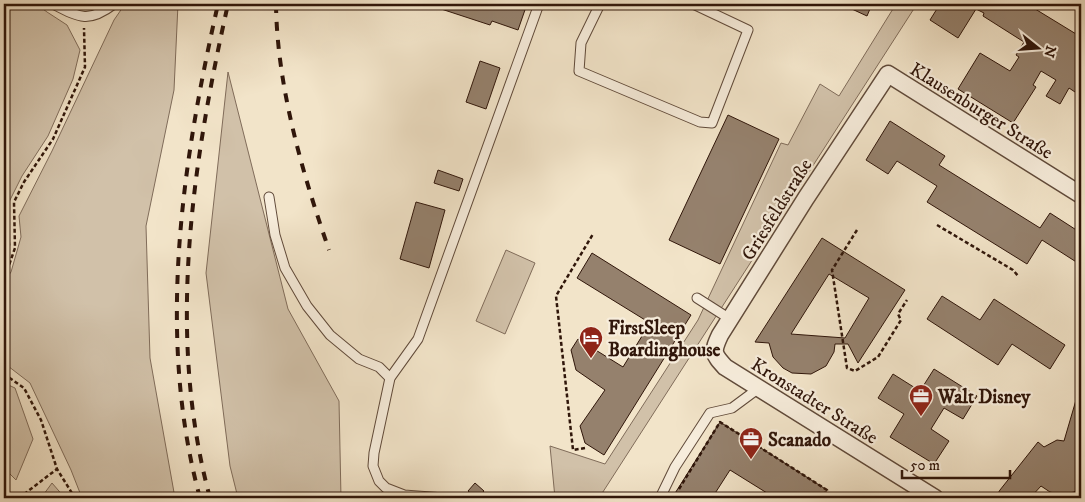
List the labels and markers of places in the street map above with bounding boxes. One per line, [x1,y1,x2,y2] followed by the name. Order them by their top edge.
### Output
[608,317,721,362] place label: FirstSleep Boardinghouse
[578,325,604,359] hotel icon: FirstSleep Boardinghouse
[908,383,934,417] office icon: Walt Disney
[937,386,1031,409] place label: Walt Disney
[738,426,764,460] office icon: Scanado
[768,429,831,452] place label: Scanado

